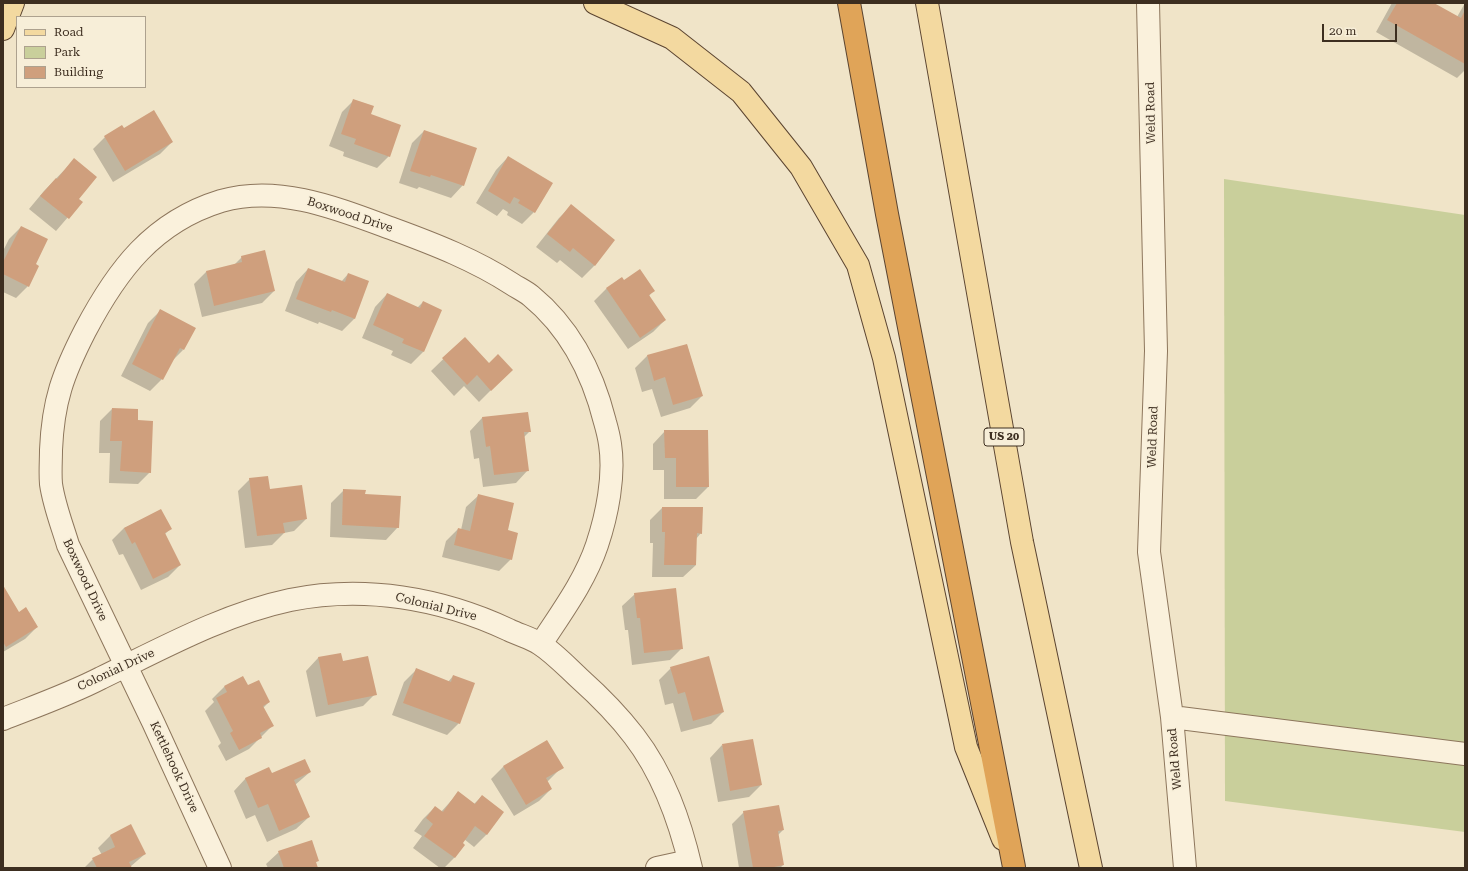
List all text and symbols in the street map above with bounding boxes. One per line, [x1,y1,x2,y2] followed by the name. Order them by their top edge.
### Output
[16,16,146,88] legend
[1324,16,1399,42] scale bar
[1329,24,1356,38] text: 20 m
[54,25,83,39] text: Road
[54,45,80,59] text: Park
[54,65,103,79] text: Building
[1143,82,1159,144] street label: Weld Road
[305,194,395,236] street label: Boxwood Drive
[1145,406,1161,468] street label: Weld Road
[984,428,1024,446] road number: US 20
[60,537,110,623] street label: Boxwood Drive
[394,590,478,624] street label: Colonial Drive
[75,646,157,694] street label: Colonial Drive
[147,719,201,815] street label: Kettlehook Drive
[1165,727,1185,791] street label: Weld Road

